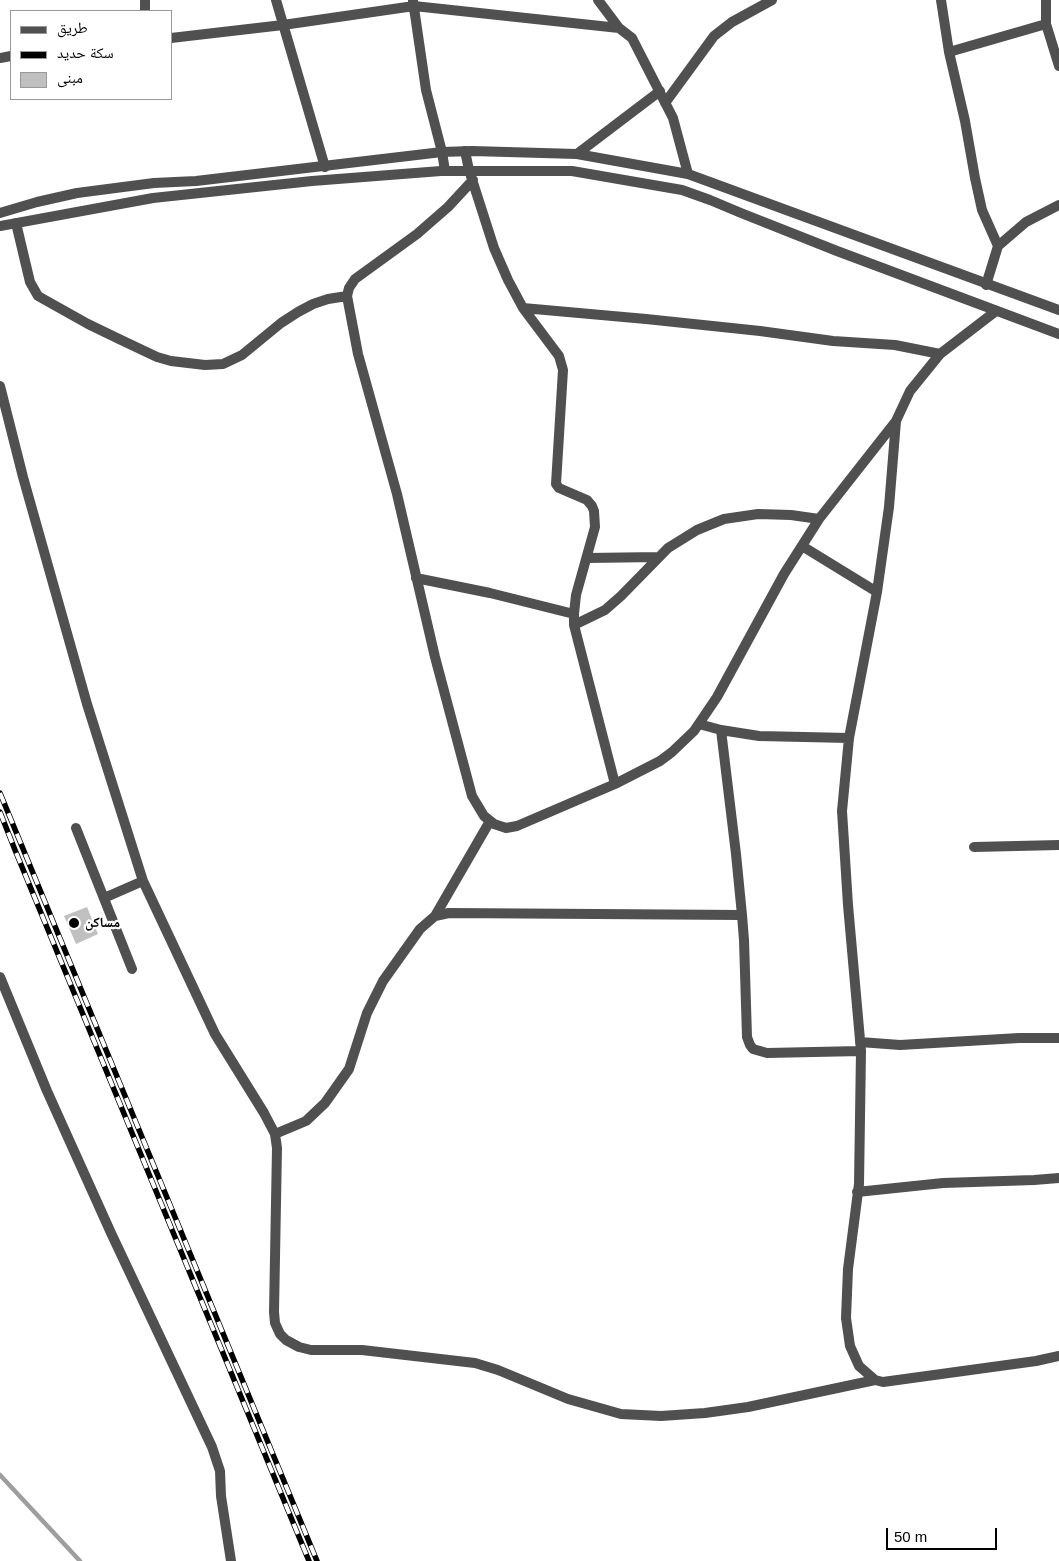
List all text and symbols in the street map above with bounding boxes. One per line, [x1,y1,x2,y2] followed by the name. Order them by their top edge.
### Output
[10,10,172,100] legend
[57,19,88,36] text: طريق
[57,44,114,61] text: سكة حديد
[57,69,83,86] text: مبنى
[85,915,120,931] place label: مساكن
[67,916,81,930] marker: مساكن
[889,1518,1000,1550] scale bar
[894,1528,927,1545] text: 50 m

